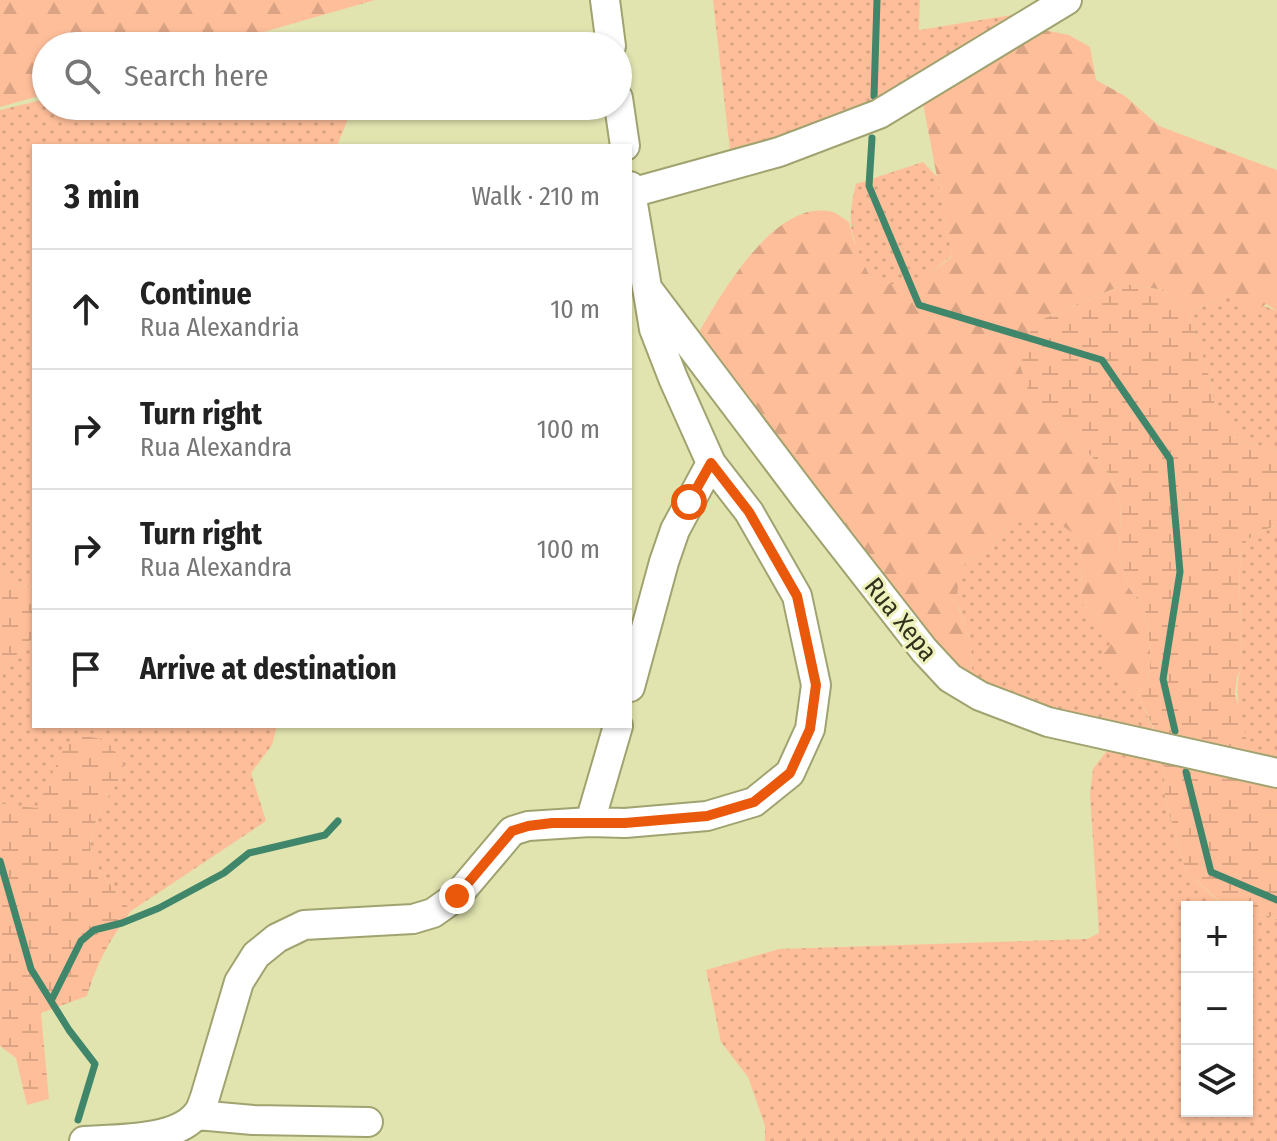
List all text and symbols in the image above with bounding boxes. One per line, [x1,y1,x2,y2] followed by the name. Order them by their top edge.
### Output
[32,32,632,120] search box
[60,54,104,98] icon: search
[124,58,269,94] text: Search here
[64,176,140,217] text: 3 min
[471,181,600,212] text: Walk · 210 m
[140,276,252,312] text: Continue
[64,287,108,331] icon: ahead
[550,294,600,325] text: 10 m
[140,312,299,343] text: Rua Alexandria
[140,396,262,432] text: Turn right
[64,407,108,451] icon: right
[537,414,600,445] text: 100 m
[140,432,292,463] text: Rua Alexandra
[671,484,707,520] route start
[140,516,262,552] text: Turn right
[64,527,108,571] icon: right
[537,534,600,565] text: 100 m
[140,552,292,583] text: Rua Alexandra
[858,571,944,667] street label: Rua Xepa
[64,647,108,691] icon: arrive
[140,651,397,687] text: Arrive at destination
[439,878,475,914] route end
[1181,901,1253,1117] map controls
[1181,901,1253,973] button: +
[1181,973,1253,1045] button: −
[1181,1045,1253,1117] button: layers

